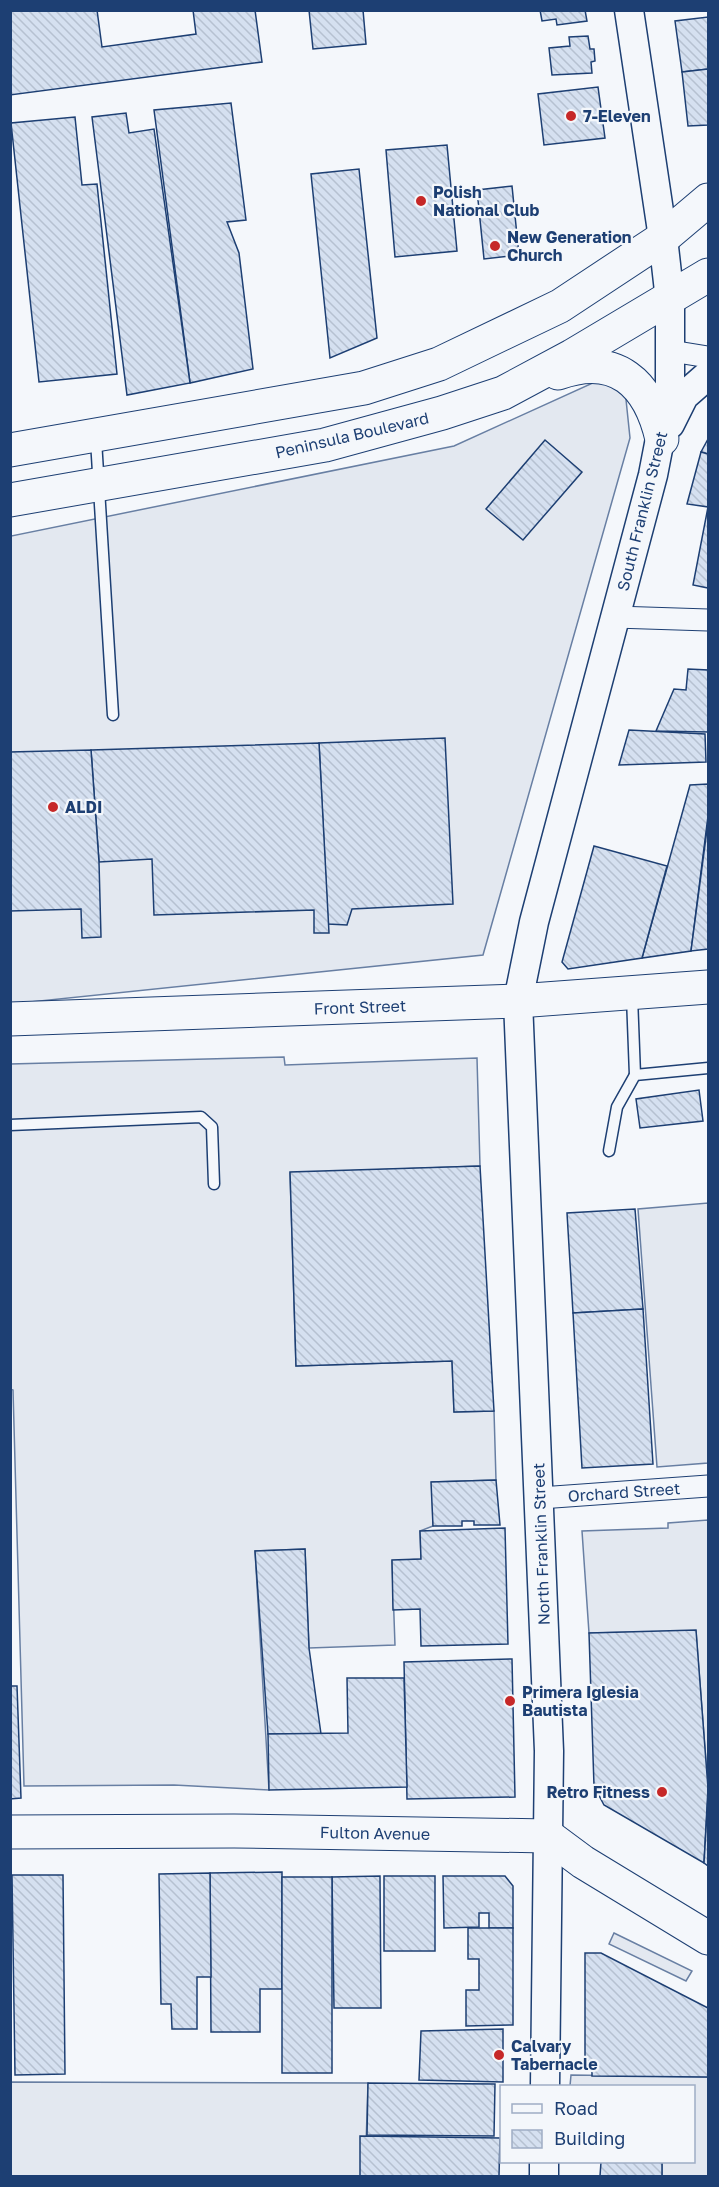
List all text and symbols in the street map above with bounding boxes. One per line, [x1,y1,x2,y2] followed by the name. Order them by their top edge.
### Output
[583,106,651,126] place label: 7-Eleven
[564,109,578,123] marker: 7-Eleven
[433,182,539,220] place label: Polish National Club
[414,194,428,208] marker: Polish National Club
[507,227,631,265] place label: New Generation Church
[488,239,502,253] marker: New Generation Church
[273,408,431,462] street label: Peninsula Boulevard
[612,429,672,593] street label: South Franklin Street
[65,797,102,817] place label: ALDI
[46,800,60,814] marker: ALDI
[313,995,407,1019] street label: Front Street
[528,1462,554,1626] street label: North Franklin Street
[567,1478,681,1506] street label: Orchard Street
[522,1682,639,1720] place label: Primera Iglesia Bautista
[503,1694,517,1708] marker: Primera Iglesia Bautista
[546,1782,650,1802] place label: Retro Fitness
[655,1785,669,1799] marker: Retro Fitness
[320,1822,430,1844] street label: Fulton Avenue
[511,2036,598,2074] place label: Calvary Tabernacle
[492,2048,506,2062] marker: Calvary Tabernacle
[500,2085,695,2163] legend
[554,2097,598,2119] text: Road
[554,2127,625,2149] text: Building

